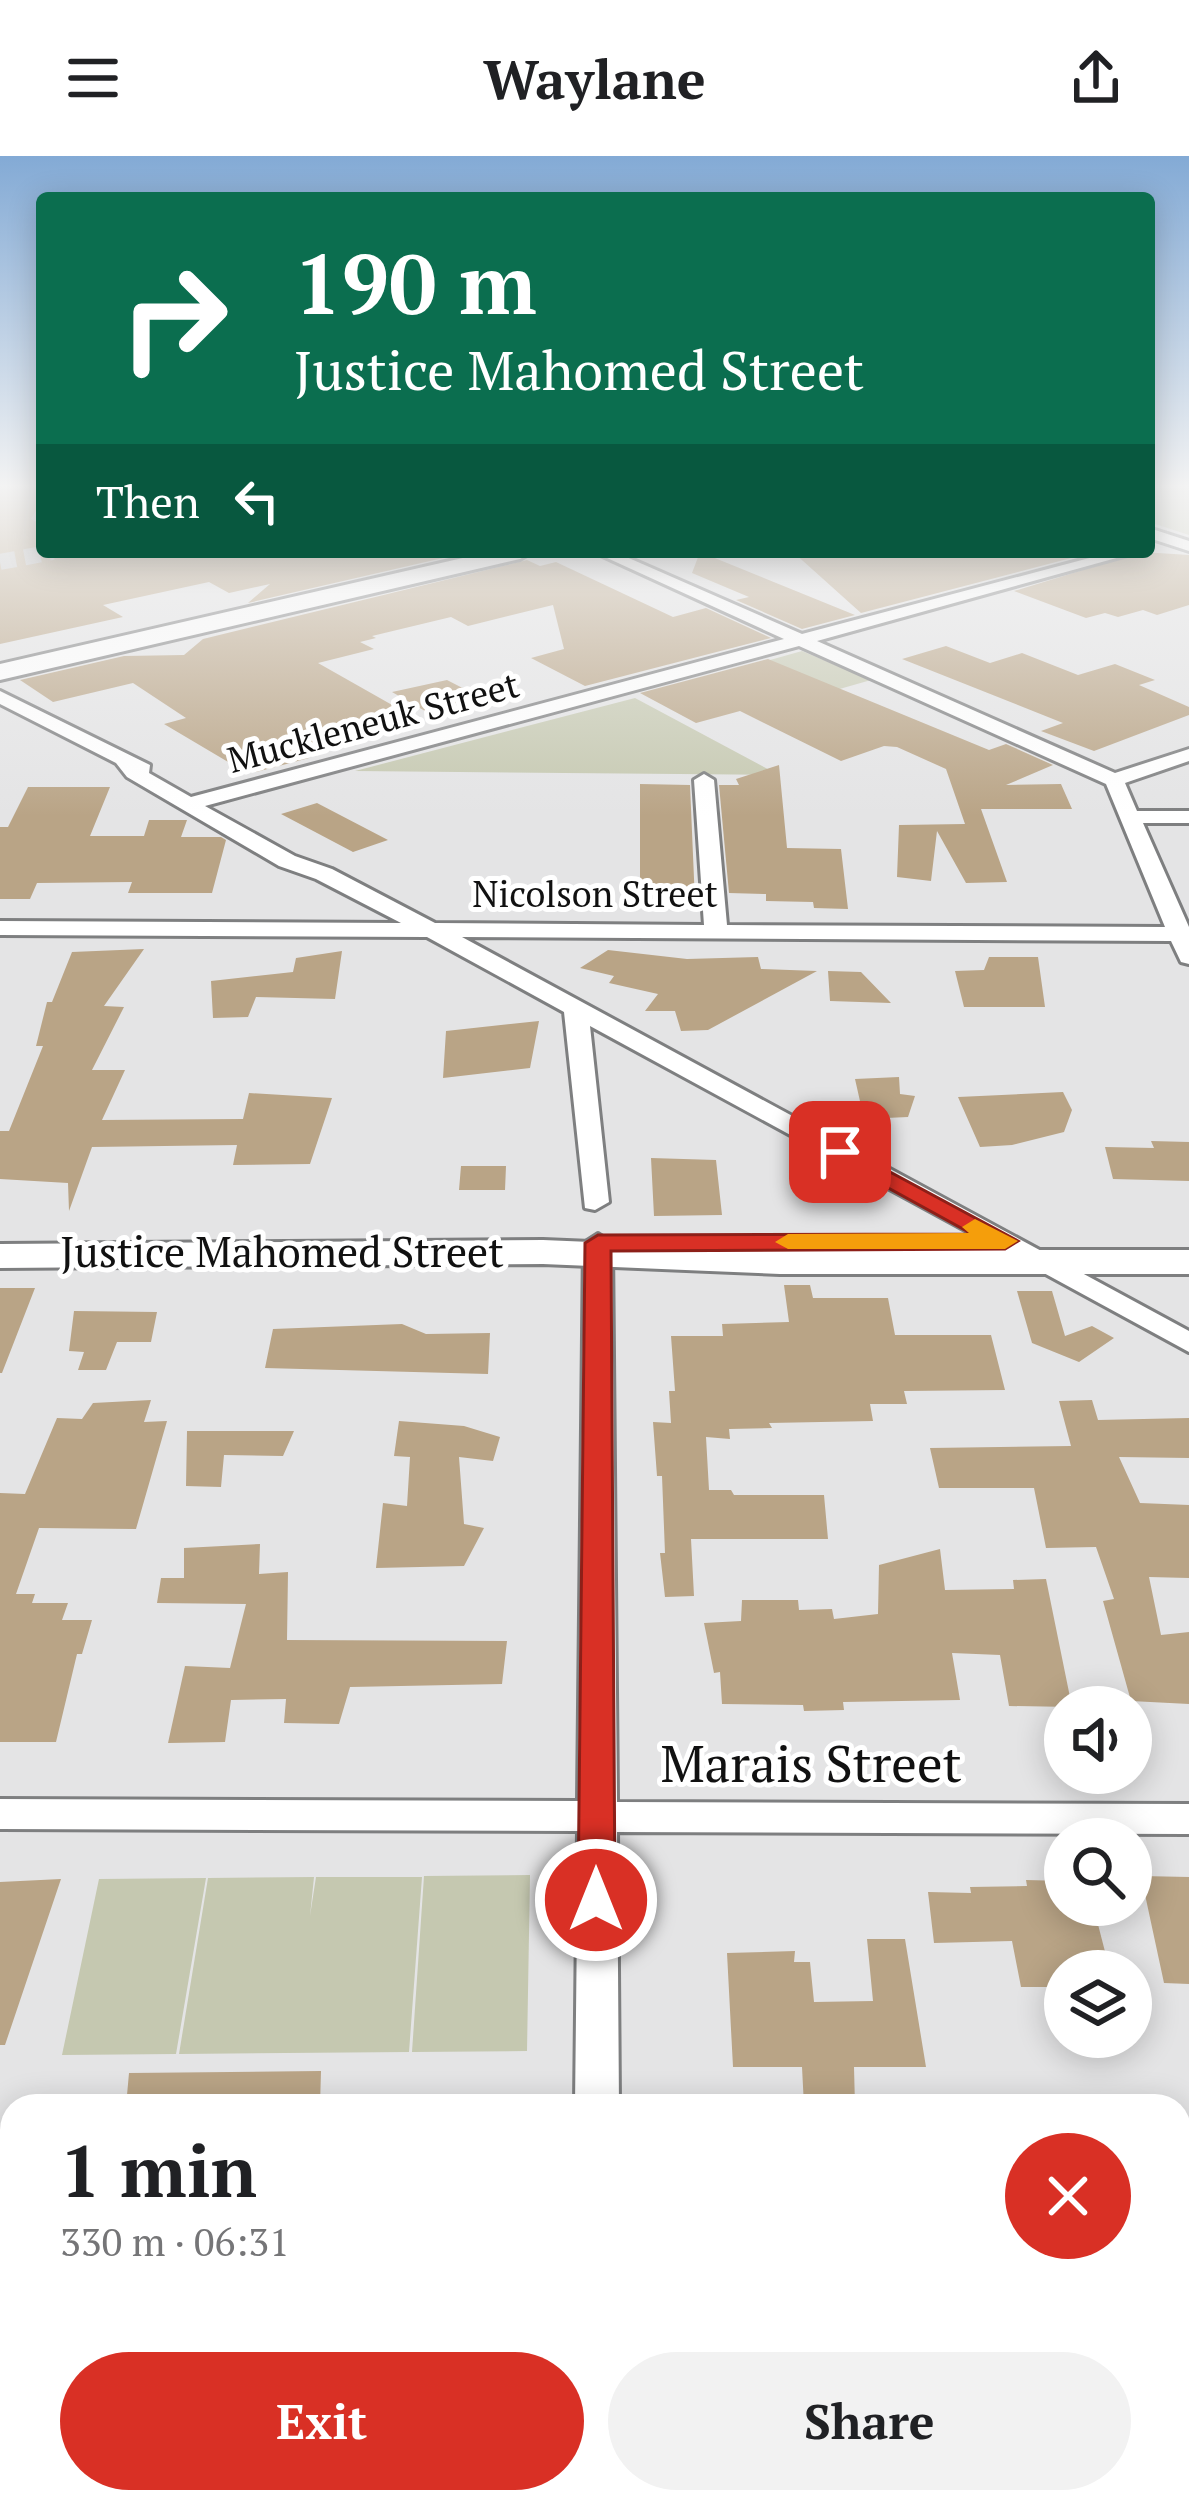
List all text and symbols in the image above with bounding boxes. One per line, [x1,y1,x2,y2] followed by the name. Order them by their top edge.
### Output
[483,43,706,114] text: Waylane
[60,45,126,111] icon: menu
[1063,45,1129,111] icon: share
[294,227,537,338] text: 190 m
[96,240,252,396] icon: right
[294,334,864,405] text: Justice Mahomed Street
[224,468,290,534] icon: left
[96,471,200,531] text: Then
[222,660,524,783] street label: Muckleneuk Street
[472,870,718,917] street label: Nicolson Street
[789,1101,891,1203] pin
[807,1119,873,1185] icon: arrive
[60,1223,504,1279] street label: Justice Mahomed Street
[1044,1686,1152,2058] map controls
[1044,1686,1152,1794] button: sound
[660,1729,962,1797] street label: Marais Street
[1044,1818,1152,1926] button: search
[533,1837,659,1963] position arrow
[1044,1950,1152,2058] button: layers
[60,2122,257,2218] text: 1 min
[1005,2133,1131,2259] button: close
[60,2215,290,2267] text: 330 m · 06:31
[60,2352,584,2490] button: Exit
[608,2352,1131,2490] button: Share

